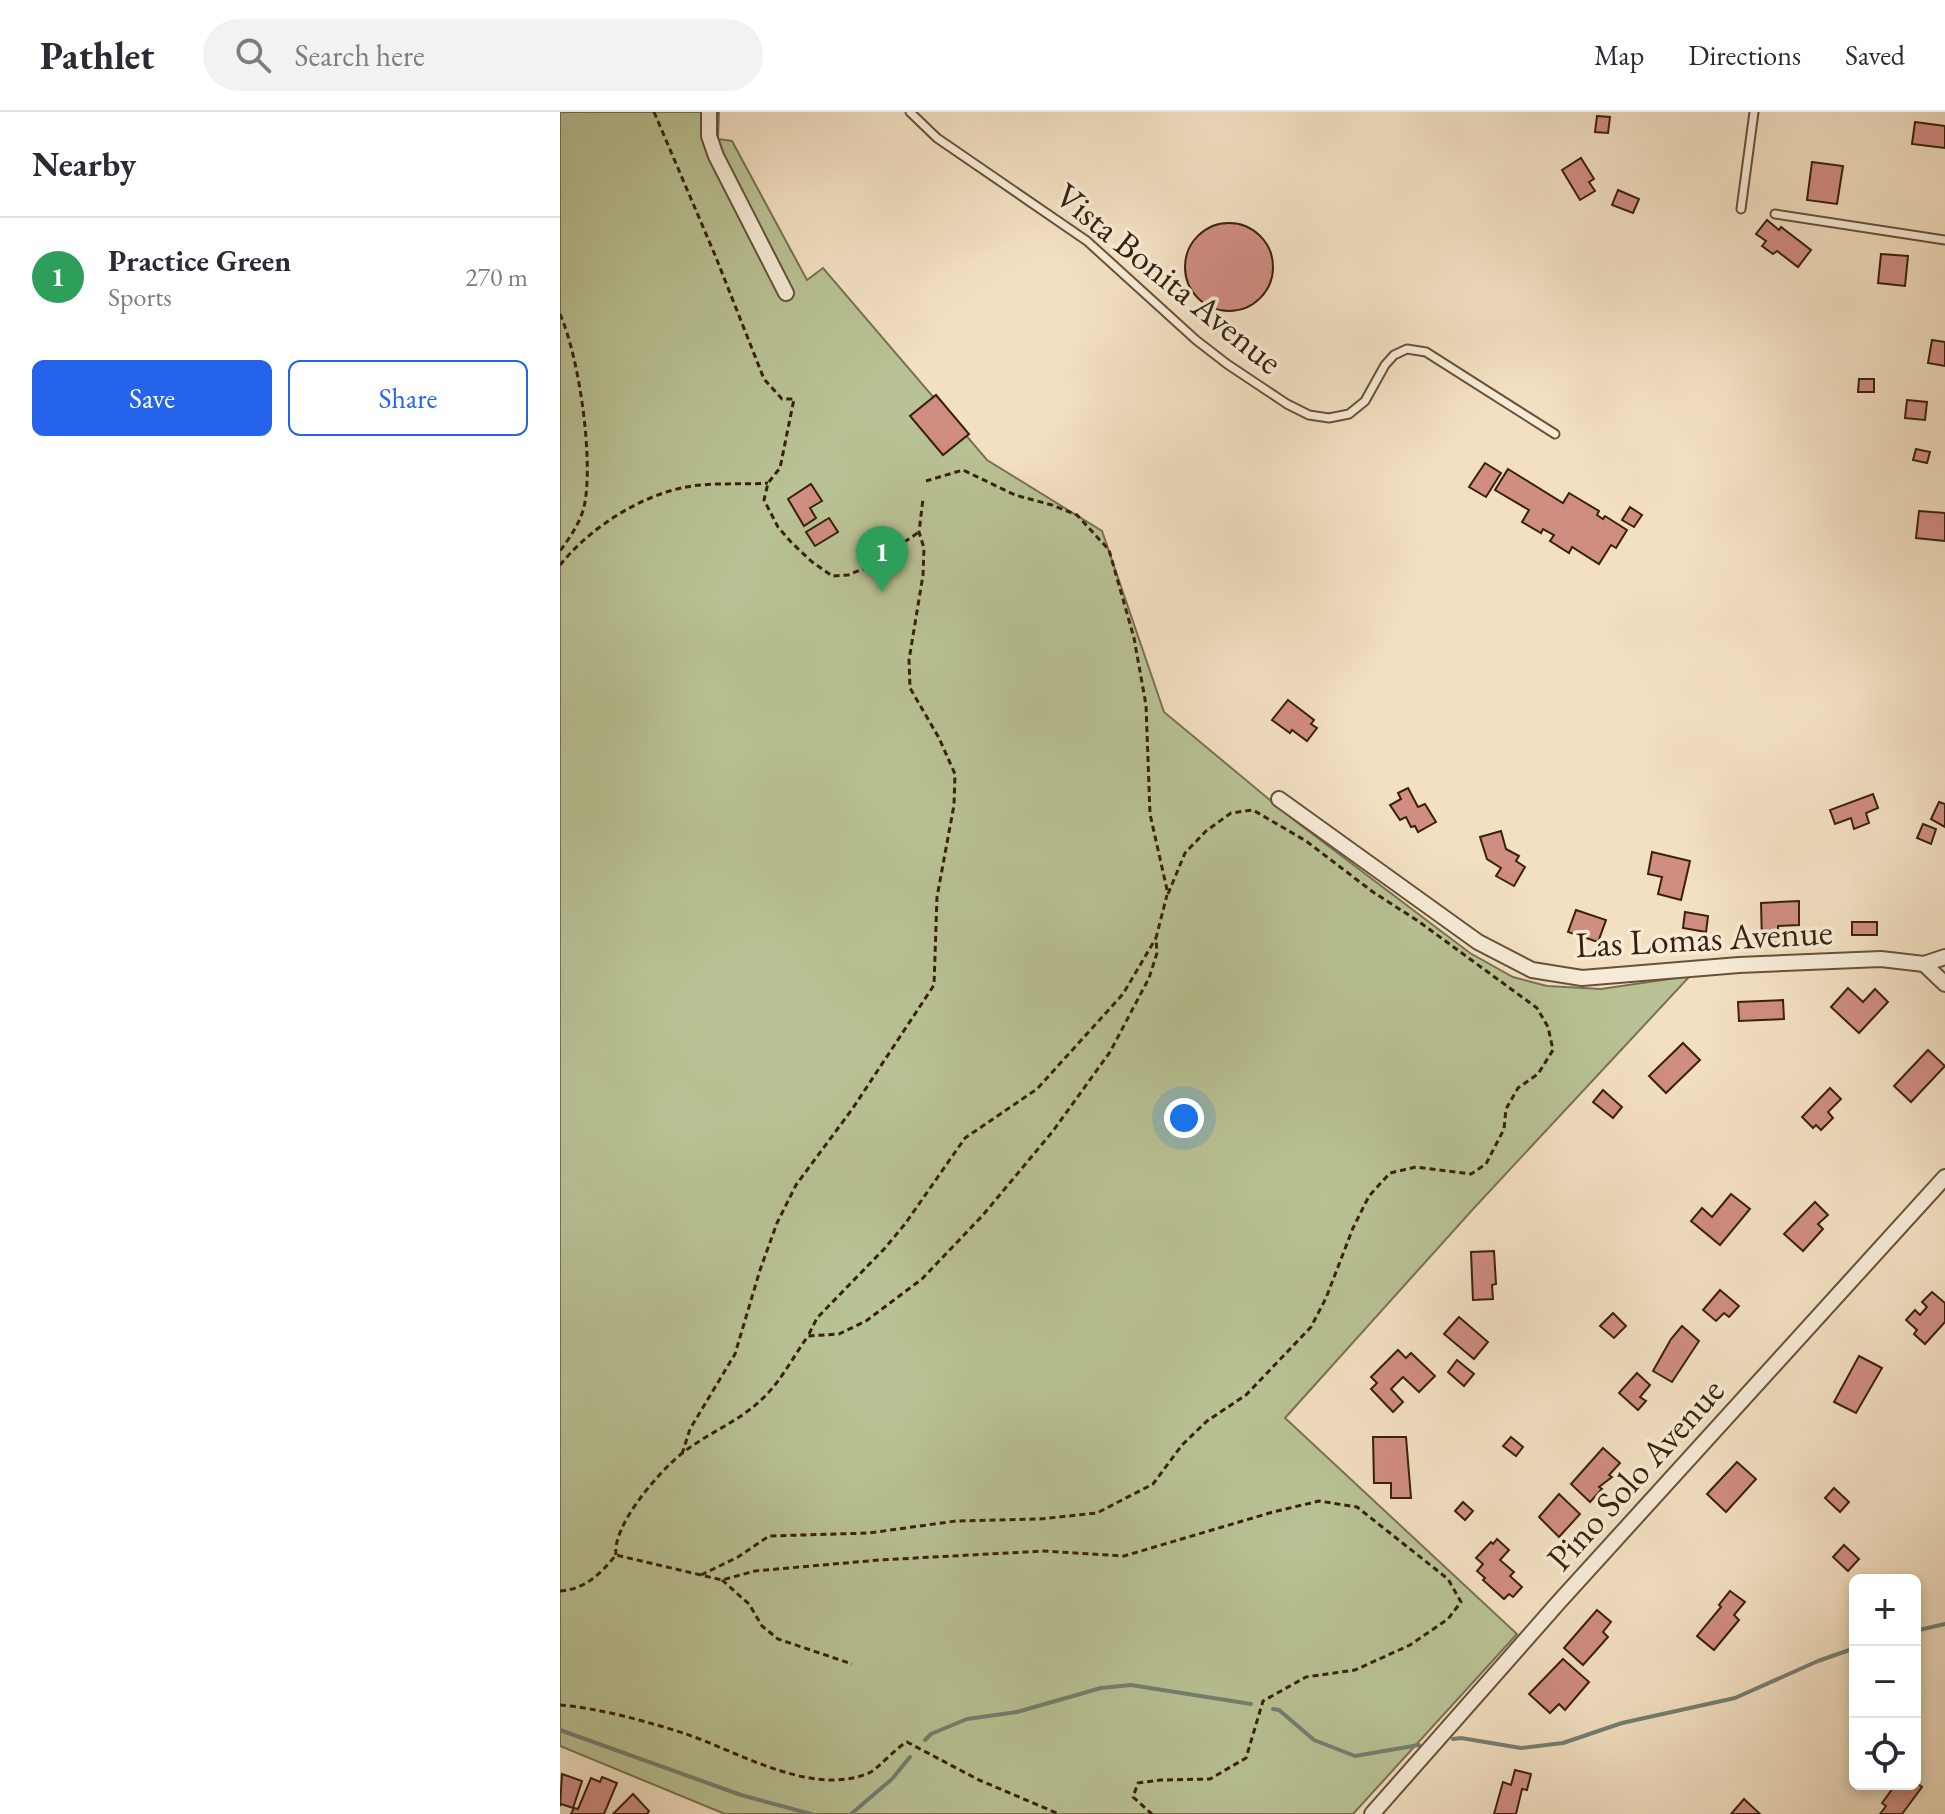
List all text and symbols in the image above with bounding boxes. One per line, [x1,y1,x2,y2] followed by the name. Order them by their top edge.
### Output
[203,19,763,91] search box
[40,31,155,80] text: Pathlet
[231,33,275,77] icon: search
[295,36,425,75] text: Search here
[1594,37,1644,73] text: Map
[1688,37,1801,73] text: Directions
[1845,37,1905,73] text: Saved
[32,142,136,186] text: Nearby
[1046,172,1292,384] street label: Vista Bonita Avenue
[108,241,291,280] text: Practice Green
[51,260,65,294] text: 1
[465,260,528,294] text: 270 m
[108,280,172,314] text: Sports
[32,360,272,436] button: Save
[288,360,528,436] button: Share
[856,526,908,592] pin: 1
[1574,908,1834,968] street label: Las Lomas Avenue
[1164,1098,1204,1138] your location
[1536,1368,1734,1580] street label: Pino Solo Avenue
[1849,1574,1921,1790] map controls
[1849,1574,1921,1646] button: +
[1849,1646,1921,1718] button: −
[1849,1718,1921,1790] button: locate

